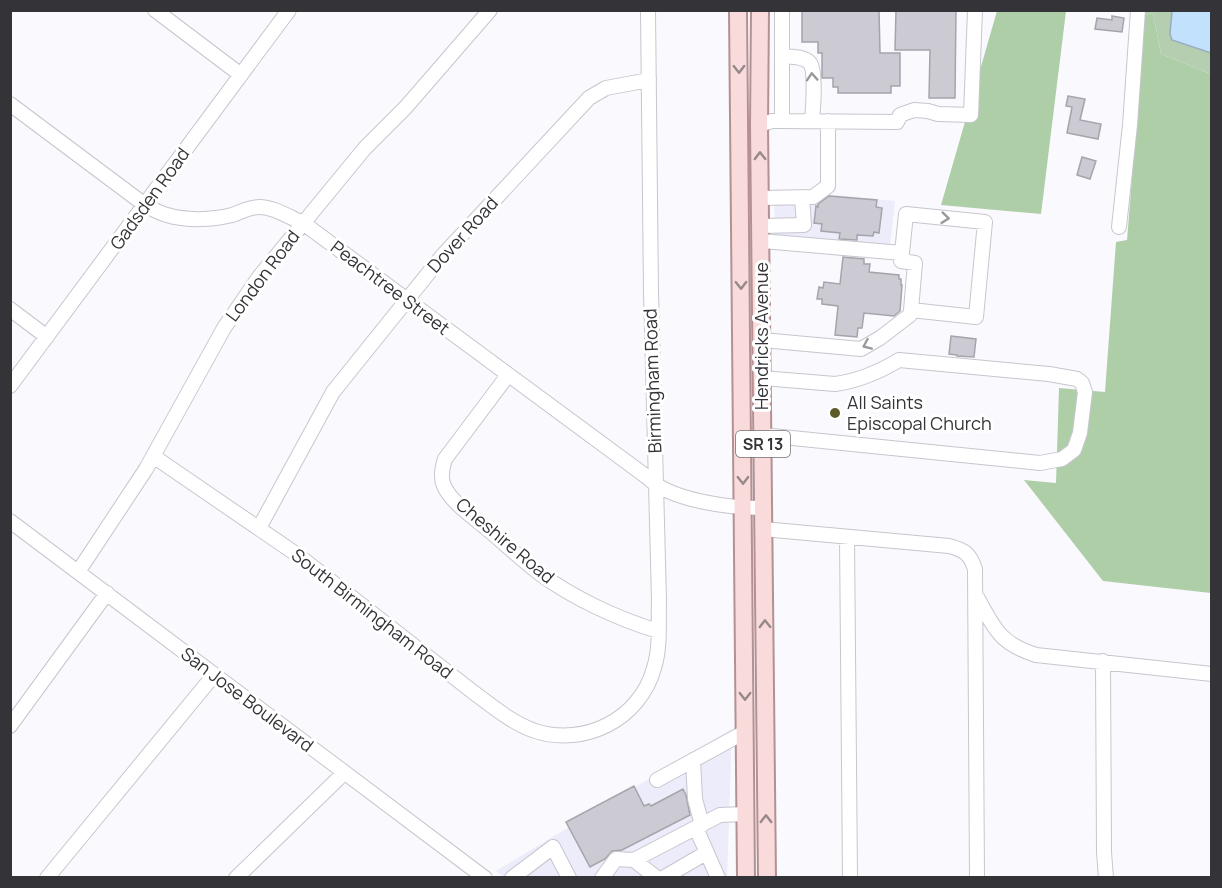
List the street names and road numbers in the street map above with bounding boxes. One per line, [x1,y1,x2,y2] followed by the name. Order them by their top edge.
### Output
[104,143,194,254] street label: Gadsden Road
[422,191,503,277] street label: Dover Road
[220,225,305,326] street label: London Road
[326,235,455,340] street label: Peachtree Street
[749,262,773,410] street label: Hendricks Avenue
[637,308,667,454] street label: Birmingham Road
[736,431,790,457] road number: SR 13
[451,492,560,588] street label: Cheshire Road
[287,543,458,684] street label: South Birmingham Road
[176,641,319,757] street label: San Jose Boulevard

